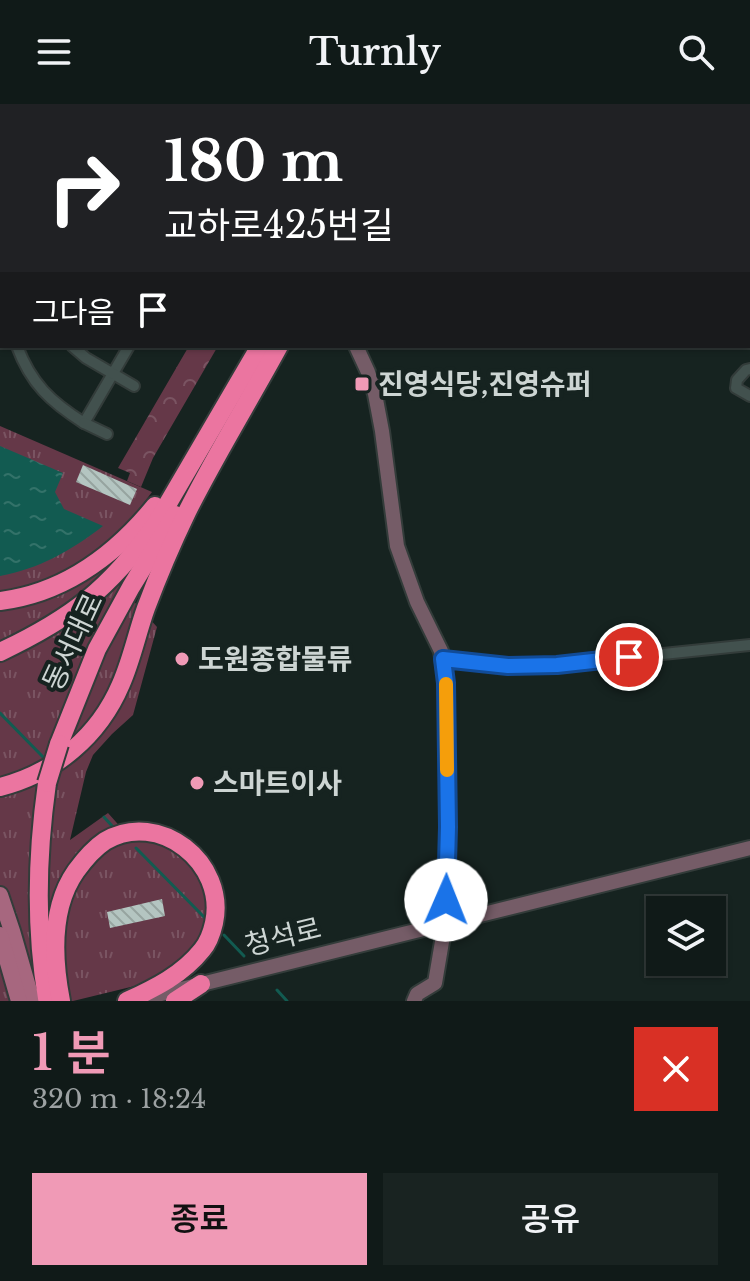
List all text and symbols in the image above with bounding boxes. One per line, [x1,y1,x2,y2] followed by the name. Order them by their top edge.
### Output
[32,30,76,74] icon: menu
[309,30,441,75] text: Turnly
[674,30,718,74] icon: search
[164,127,343,196] text: 180 m
[32,136,136,240] icon: right
[164,203,393,248] text: 교하로425번길
[131,288,175,332] icon: arrive
[32,294,115,331] text: 그다음
[378,367,591,402] place label: 진영식당,진영슈퍼
[353,375,371,393] marker: 진영식당,진영슈퍼
[35,588,111,696] street label: 동서대로
[595,623,663,691] pin
[607,635,651,679] icon: arrive
[198,642,353,677] place label: 도원종합물류
[173,650,191,668] marker: 도원종합물류
[213,766,342,801] place label: 스마트이사
[188,774,206,792] marker: 스마트이사
[404,858,488,942] position arrow
[646,896,726,976] map controls
[646,896,726,976] button: layers
[241,911,325,963] street label: 청석로
[32,1023,110,1083] text: 1 분
[634,1027,718,1111] button: close
[32,1083,206,1115] text: 320 m · 18:24
[32,1173,367,1265] button: 종료
[383,1173,718,1265] button: 공유

